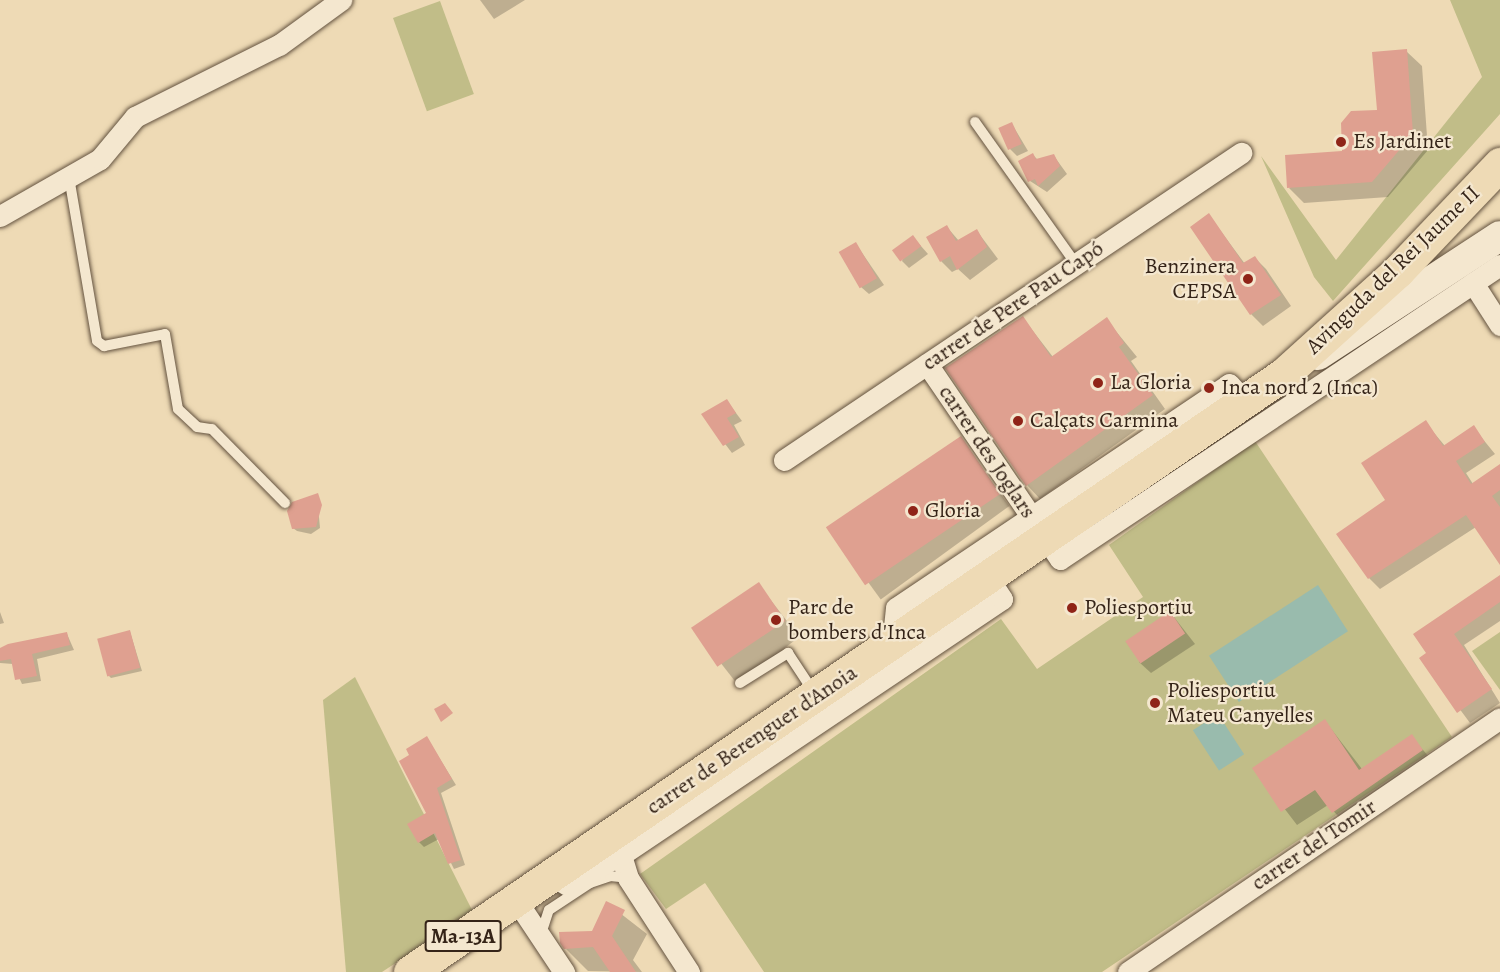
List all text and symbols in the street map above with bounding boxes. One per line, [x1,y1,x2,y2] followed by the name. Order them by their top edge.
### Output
[1353,129,1451,155] place label: Es Jardinet
[1334,135,1348,149] marker: Es Jardinet
[1301,180,1485,360] street label: Avinguda del Rei Jaume II
[917,236,1109,376] street label: carrer de Pere Pau Capó
[1144,253,1236,304] place label: Benzinera CEPSA
[1241,272,1255,286] marker: Benzinera CEPSA
[1110,370,1191,396] place label: La Gloria
[1221,375,1378,401] place label: Inca nord 2 (Inca)
[1091,376,1105,390] marker: La Gloria
[933,381,1041,523] street label: carrer des Joglars
[1202,381,1216,395] marker: Inca nord 2 (Inca)
[1030,408,1178,434] place label: Calçats Carmina
[1011,414,1025,428] marker: Calçats Carmina
[925,498,981,524] place label: Gloria
[906,504,920,518] marker: Gloria
[788,594,926,646] place label: Parc de bombers d'Inca
[1084,595,1193,621] place label: Poliesportiu
[1065,601,1079,615] marker: Poliesportiu
[769,613,783,627] marker: Parc de bombers d'Inca
[642,660,862,820] street label: carrer de Berenguer d'Anoia
[1167,677,1313,728] place label: Poliesportiu Mateu Canyelles
[1148,696,1162,710] marker: Poliesportiu Mateu Canyelles
[1247,794,1381,896] street label: carrer del Tomir
[424,918,502,954] road number: Ma-13A

